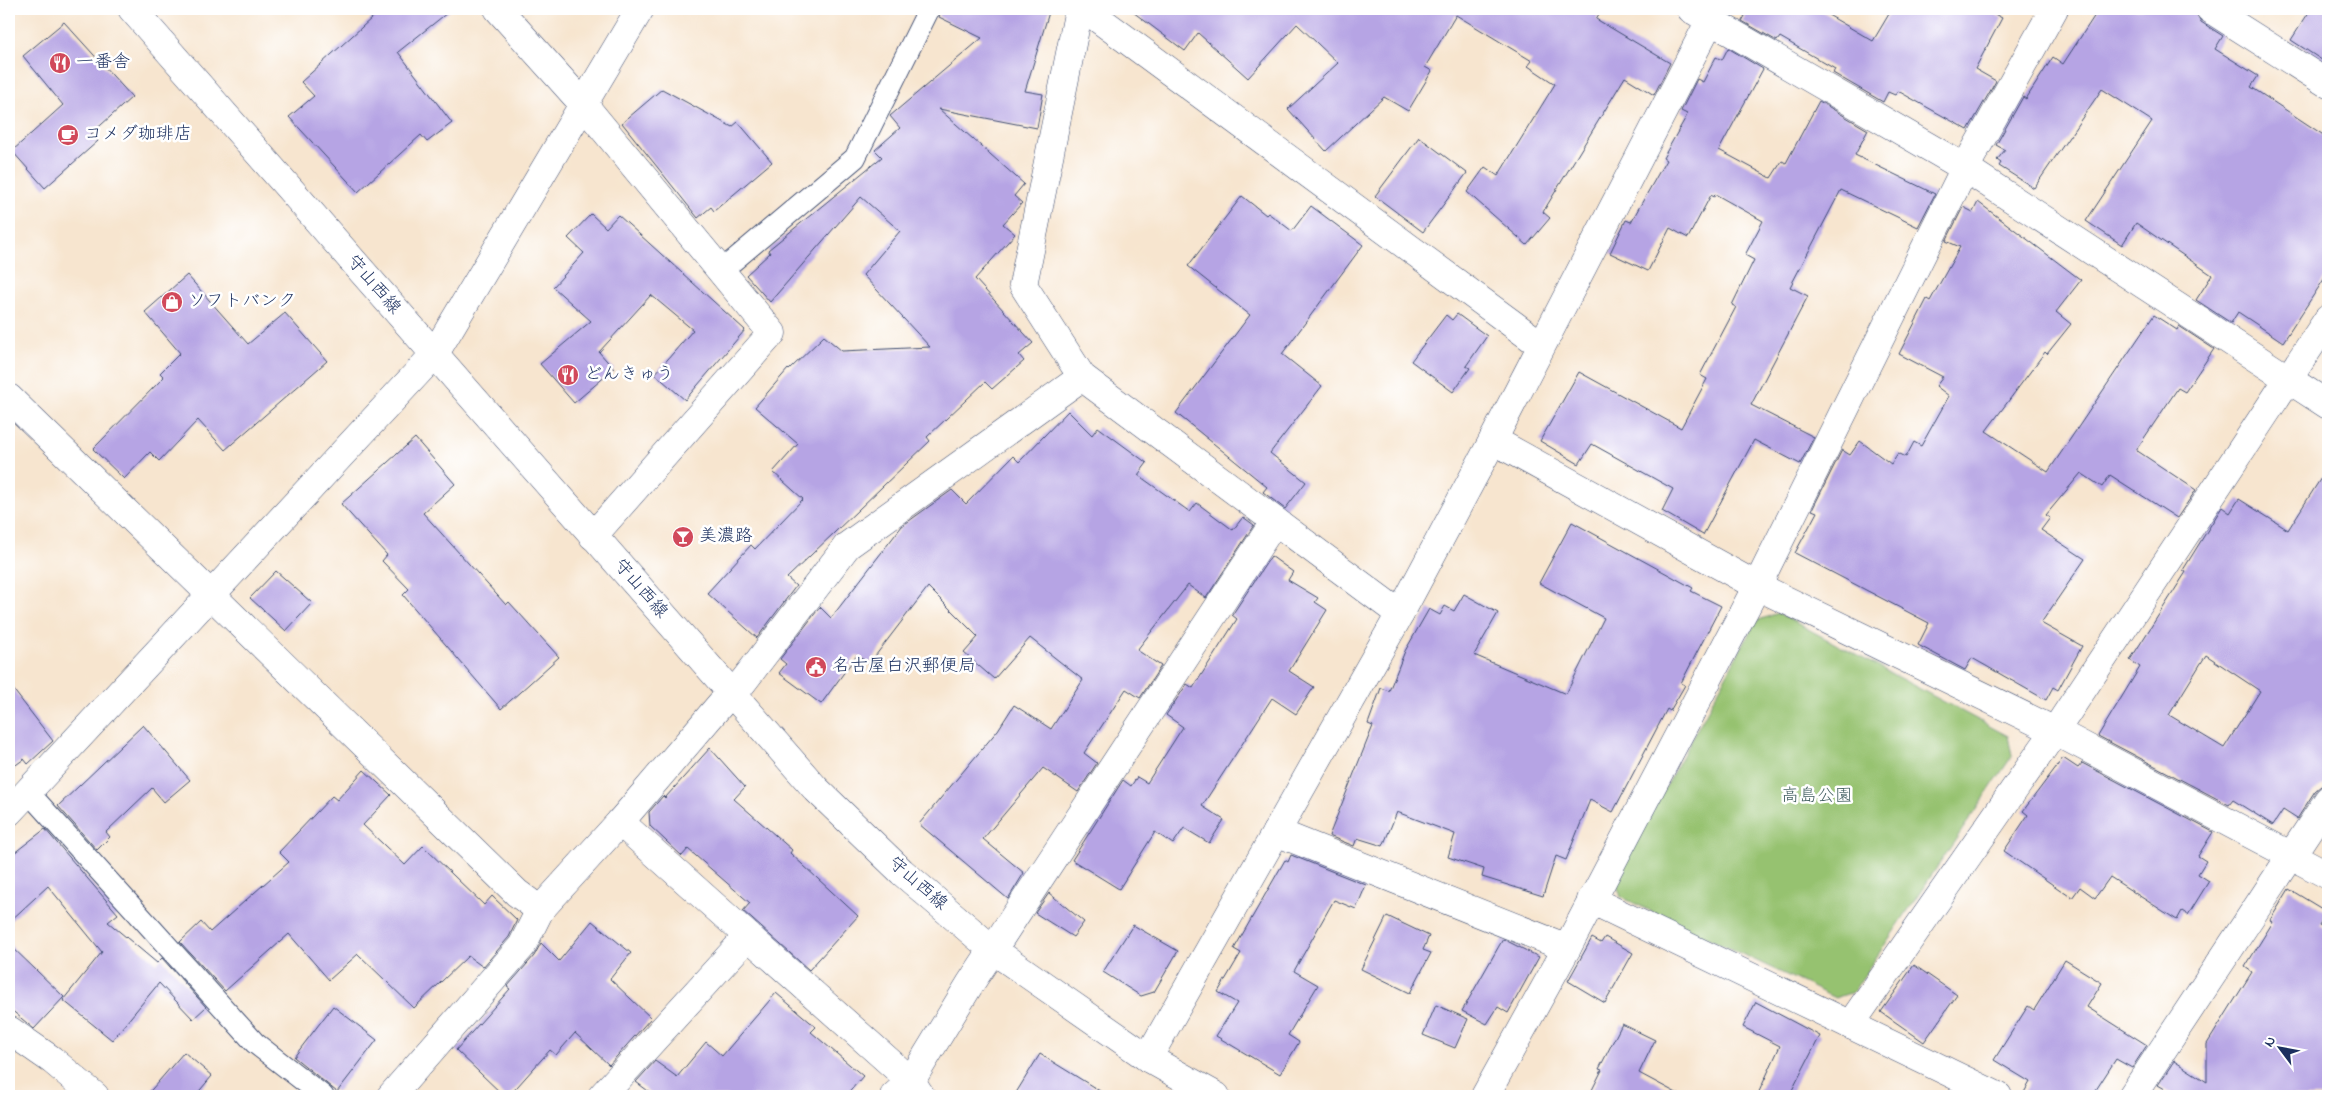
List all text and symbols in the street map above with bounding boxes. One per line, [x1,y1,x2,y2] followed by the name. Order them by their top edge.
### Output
[76,50,130,76] place label: 一番舎
[48,51,72,75] restaurant icon: 一番舎
[84,122,192,148] place label: コメダ珈琲店
[56,123,80,147] cafe icon: コメダ珈琲店
[340,249,406,321] street label: 守山西線
[188,289,296,315] place label: ソフトバンク
[160,290,184,314] shop icon: ソフトバンク
[584,362,674,388] place label: どんきゅう
[556,363,580,387] restaurant icon: どんきゅう
[699,524,753,550] place label: 美濃路
[671,525,695,549] bar icon: 美濃路
[607,553,673,625] street label: 守山西線
[832,654,976,680] place label: 名古屋白沢郵便局
[804,655,828,679] public building icon: 名古屋白沢郵便局
[1781,784,1853,810] park label: 高島公園
[881,851,953,917] street label: 守山西線
[2254,1022,2304,1072] north arrow
[2259,1032,2282,1051] text: N

